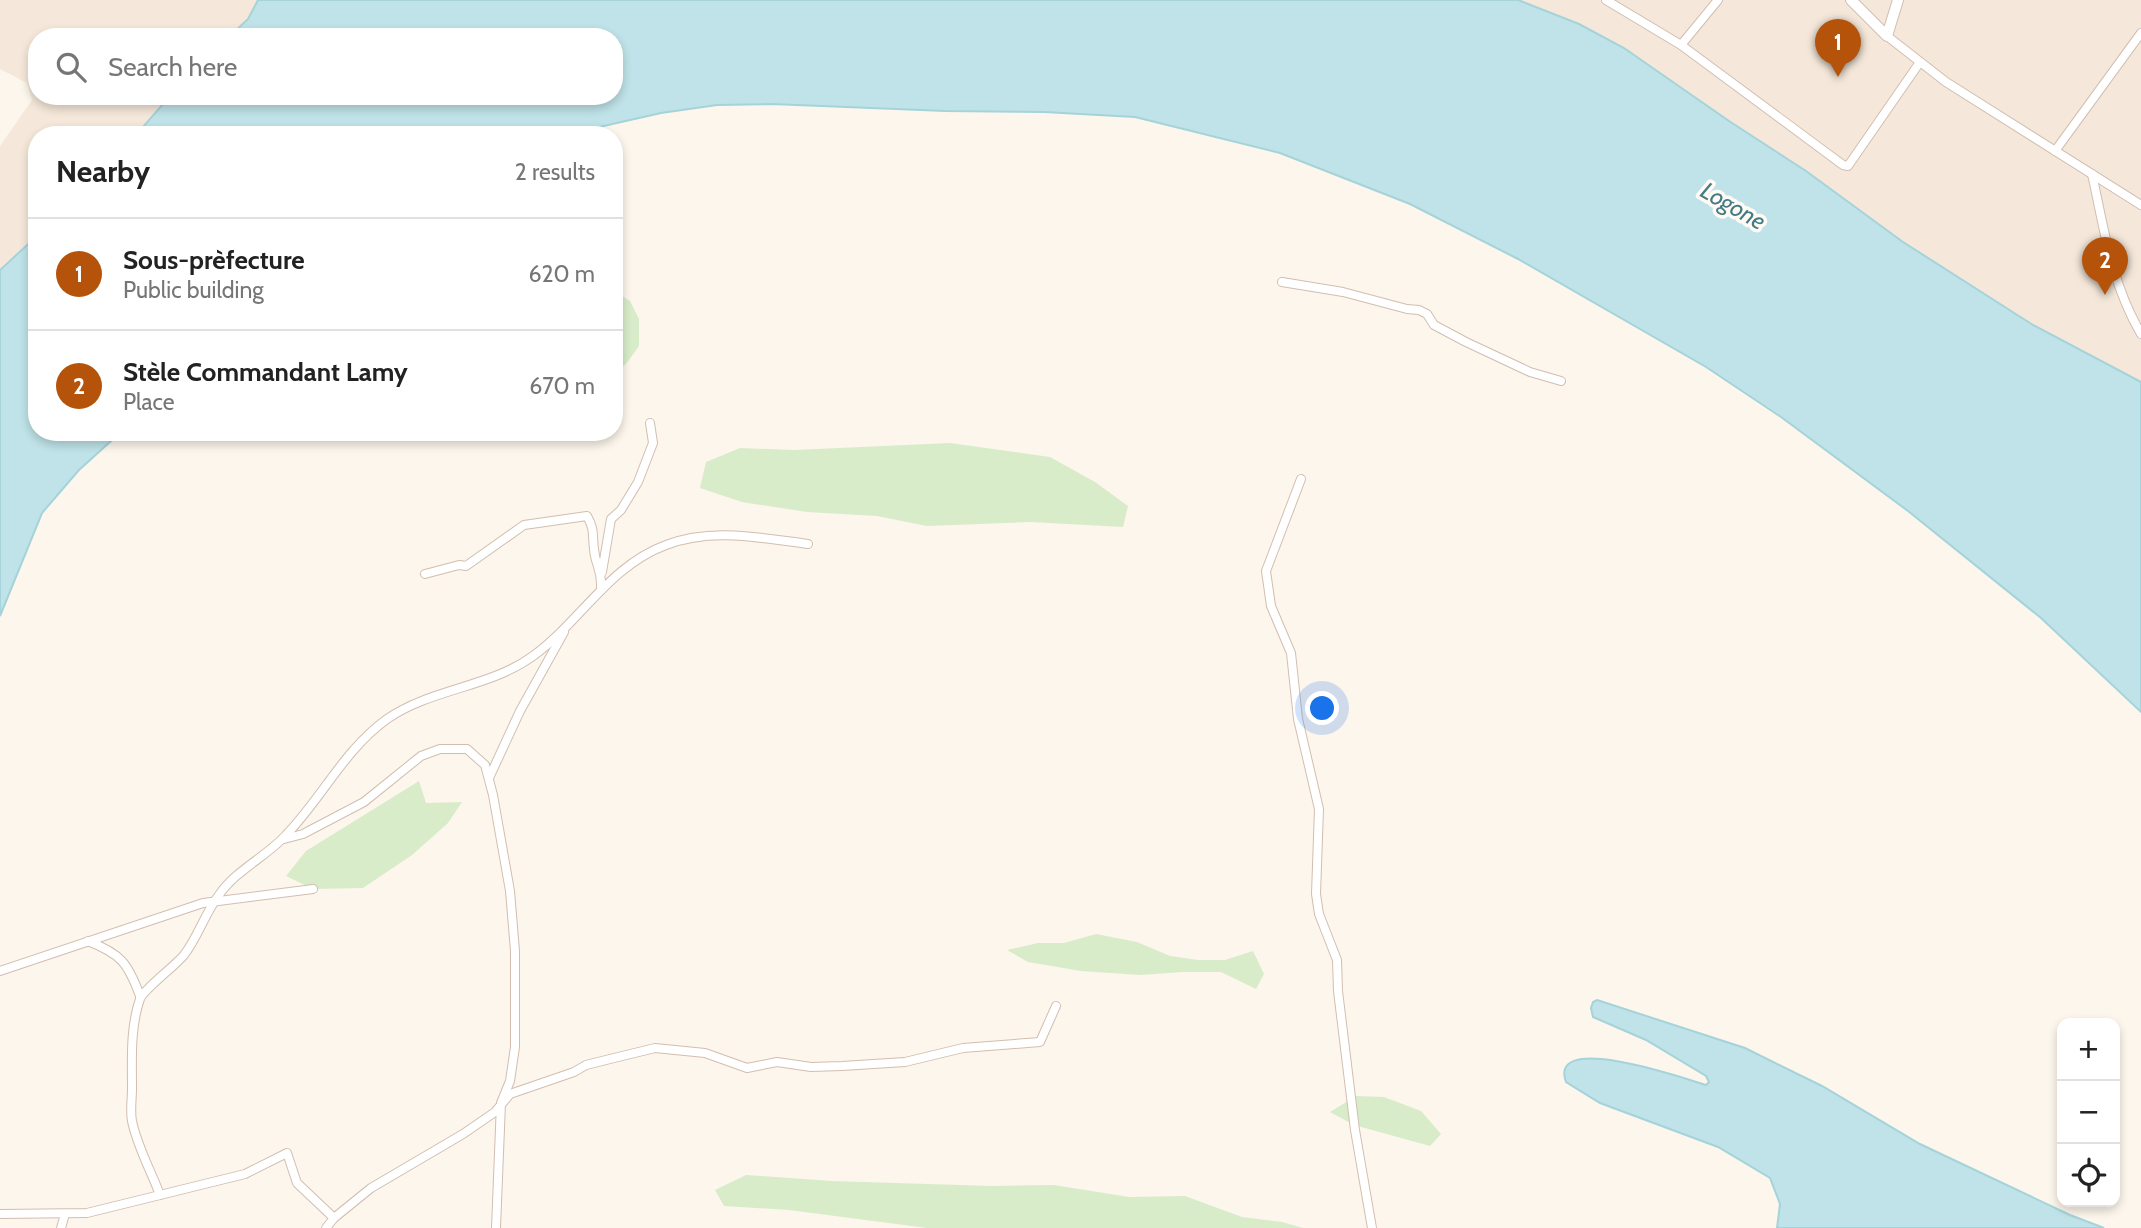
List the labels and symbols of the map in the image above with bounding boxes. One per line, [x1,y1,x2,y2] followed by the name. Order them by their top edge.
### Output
[1815,19,1861,77] pin: 1
[1696,176,1771,236] water label: Logone
[2082,237,2128,295] pin: 2
[1305,691,1339,725] your location

